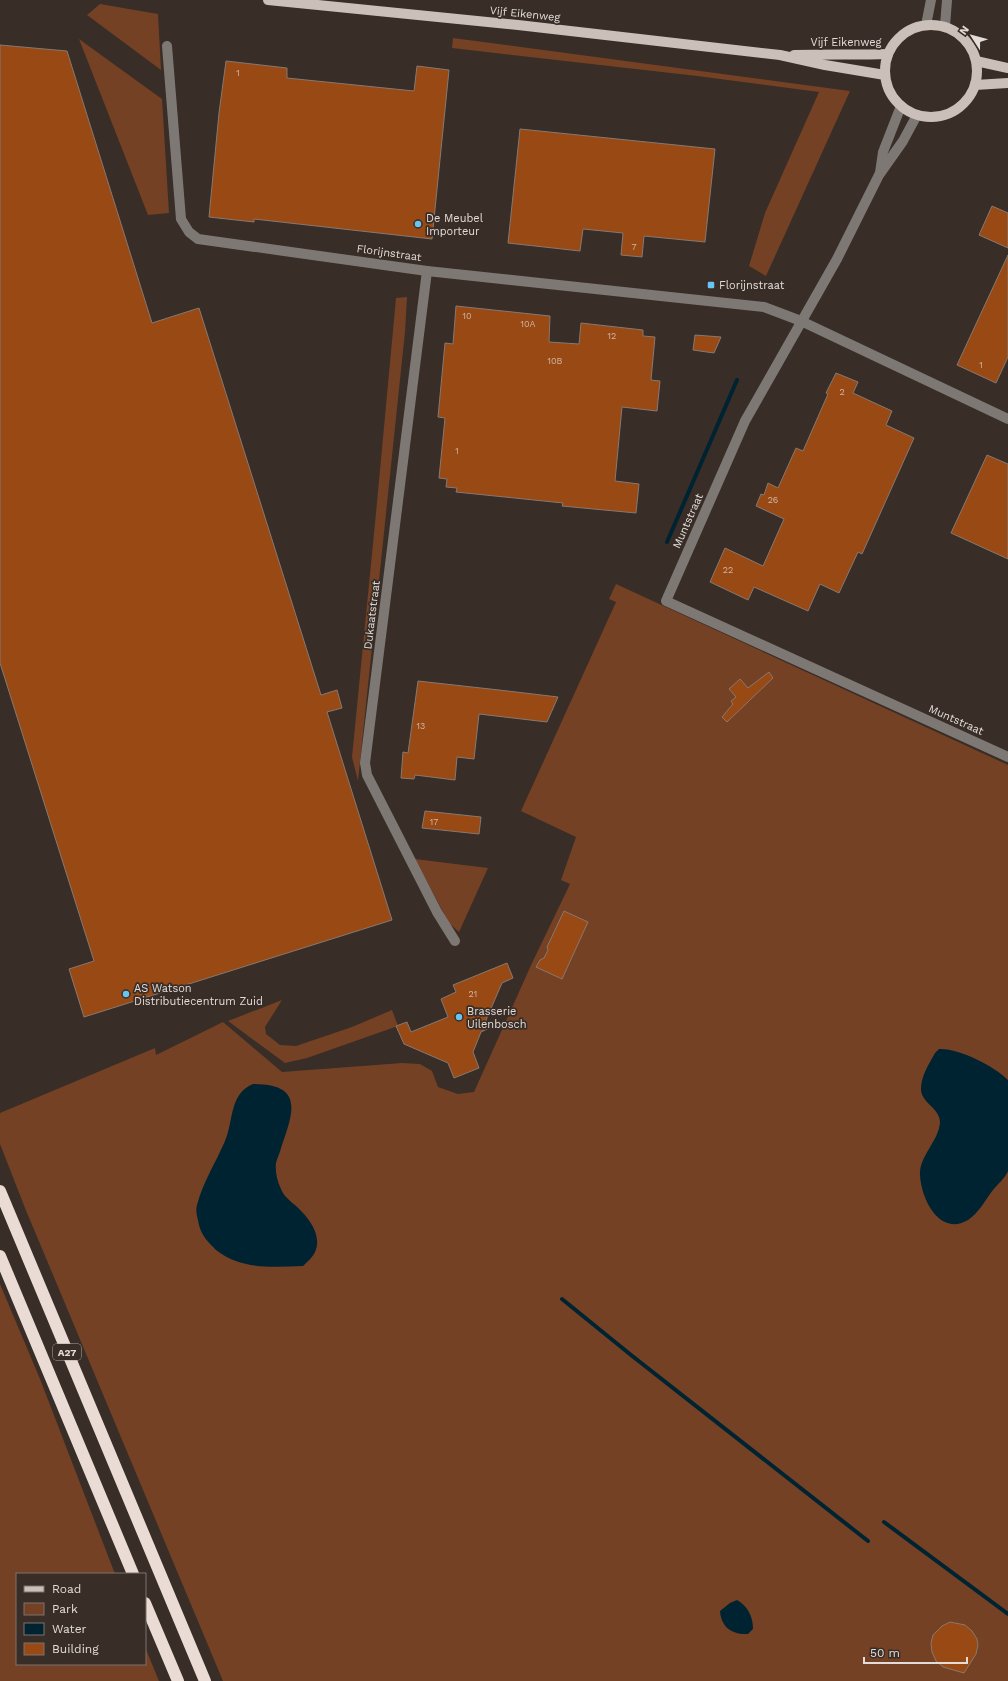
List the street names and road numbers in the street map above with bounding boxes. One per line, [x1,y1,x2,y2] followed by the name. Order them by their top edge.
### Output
[489,4,561,24] street label: Vijf Eikenweg
[811,36,882,49] street label: Vijf Eikenweg
[356,242,423,264] street label: Florijnstraat
[670,491,706,551] street label: Muntstraat
[361,579,383,650] street label: Dukaatstraat
[926,702,986,738] street label: Muntstraat
[53,1344,81,1360] road number: A27

